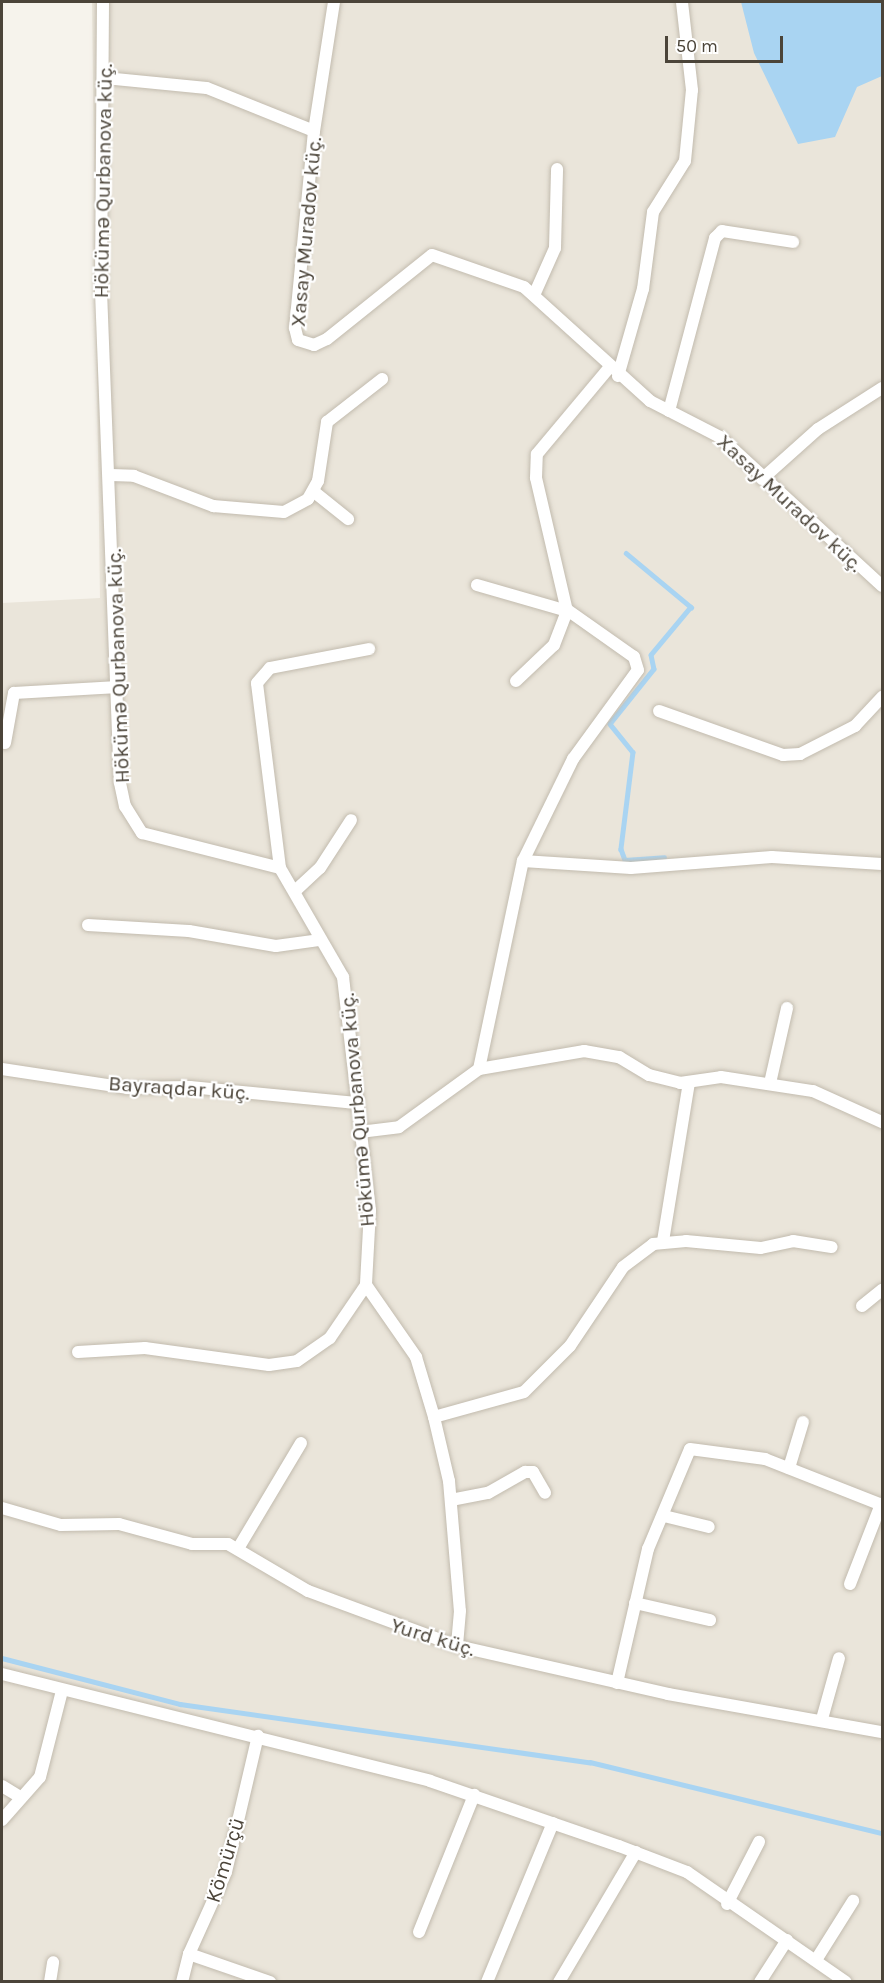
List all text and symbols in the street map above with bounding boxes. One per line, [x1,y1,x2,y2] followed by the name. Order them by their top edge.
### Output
[668,24,786,62] scale bar
[676,35,718,57] text: 50 m
[88,63,118,299] street label: Hökümə Qurbanova küç.
[285,136,327,328] street label: Xasay Muradov küç.
[712,429,868,577] street label: Xasay Muradov küç.
[101,548,135,784] street label: Hökümə Qurbanova küç.
[334,992,380,1228] street label: Hökümə Qurbanova küç.
[108,1070,250,1106] street label: Bayraqdar küç.
[388,1612,478,1662] street label: Yurd küç.
[200,1814,250,1906] street label: Kömürçü

